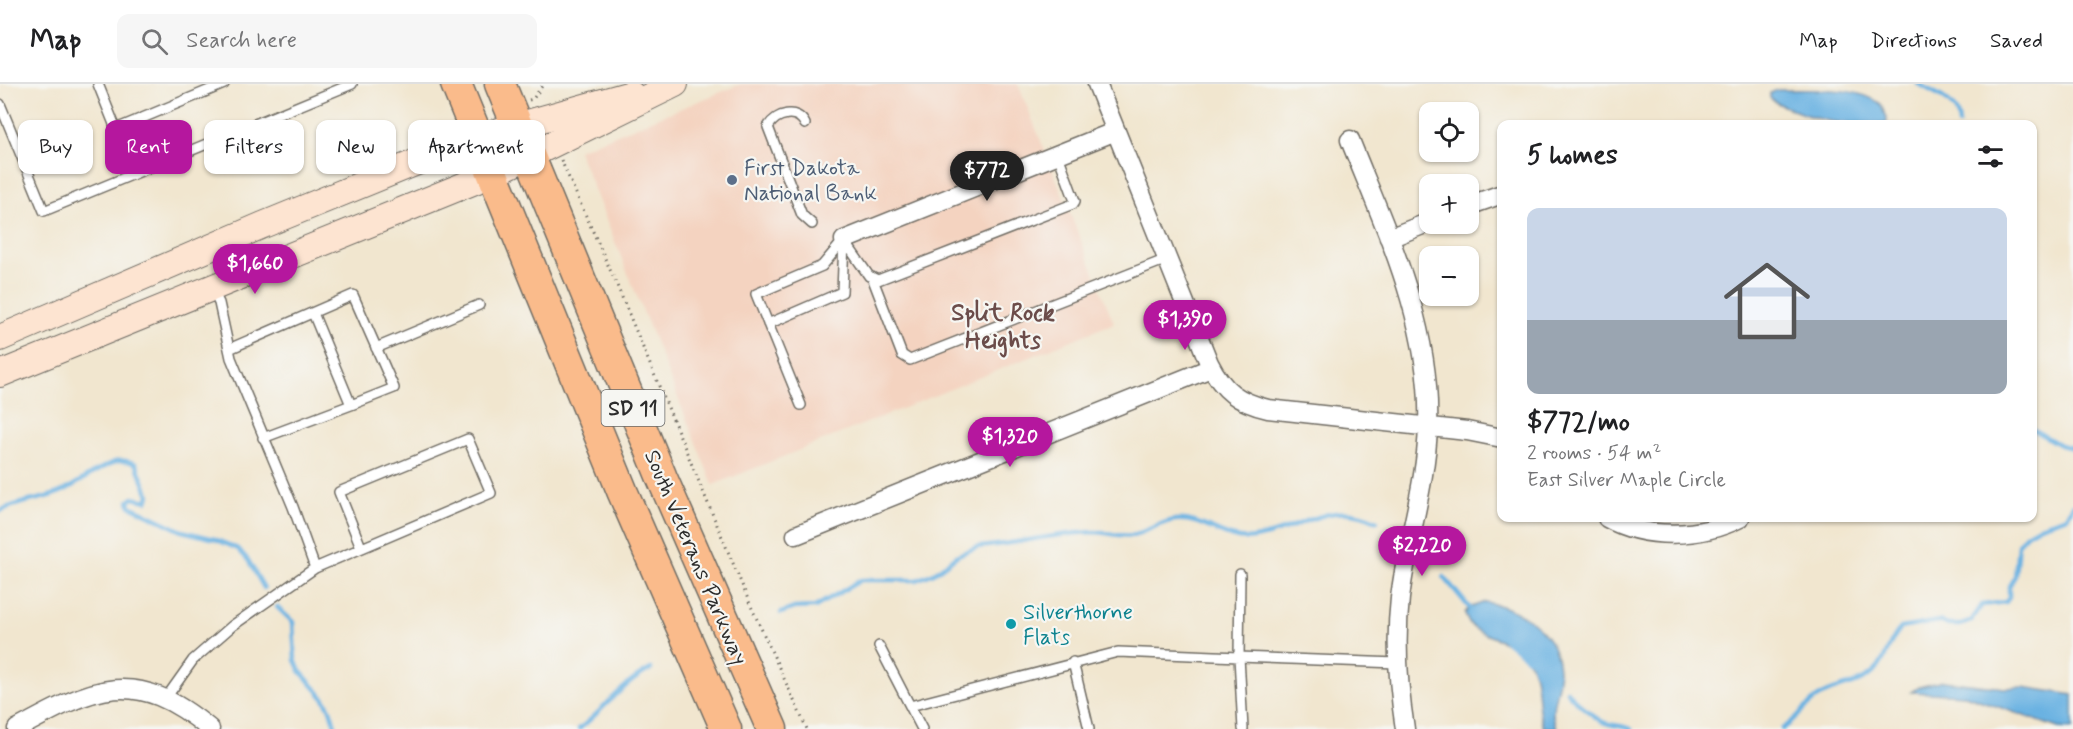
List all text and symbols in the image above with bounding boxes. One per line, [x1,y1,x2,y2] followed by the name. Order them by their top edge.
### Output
[117,14,537,68] search box
[30,23,81,60] text: Map
[138,25,171,58] icon: search
[186,27,297,55] text: Search here
[1799,27,1838,55] text: Map
[1871,27,1957,55] text: Directions
[1990,27,2043,55] text: Saved
[1419,102,1479,306] map controls
[1419,102,1479,162] button: locate
[18,120,93,174] chip: Buy
[105,120,192,174] chip: Rent
[204,120,304,174] chip: Filters
[316,120,396,174] chip: New
[408,120,545,174] chip: Apartment
[1527,139,1618,173] text: 5 homes
[1974,140,2007,173] icon: filters
[951,151,1023,202] pin: $772
[744,155,877,208] place label: First Dakota National Bank
[964,157,1010,184] text: $772
[725,173,739,187] marker: First Dakota National Bank
[1419,174,1479,234] button: +
[206,244,304,295] pin: $1,660
[1419,246,1479,306] button: −
[1713,247,1821,355] icon: home
[227,250,283,277] text: $1,660
[951,298,1055,358] district label: Split Rock Heights
[1136,300,1234,351] pin: $1,390
[1157,306,1213,333] text: $1,390
[602,390,664,426] road number: SD 11
[1527,406,1630,440] text: $772/mo
[961,417,1059,468] pin: $1,320
[982,423,1038,450] text: $1,320
[1527,440,1661,467] text: 2 rooms · 54 m²
[637,446,753,670] street label: South Veterans Parkway
[1527,467,1726,494] text: East Silver Maple Circle
[1373,526,1471,577] pin: $2,220
[1392,532,1452,559] text: $2,220
[1023,599,1133,652] place label: Silverthorne Flats
[1004,617,1018,631] marker: Silverthorne Flats

